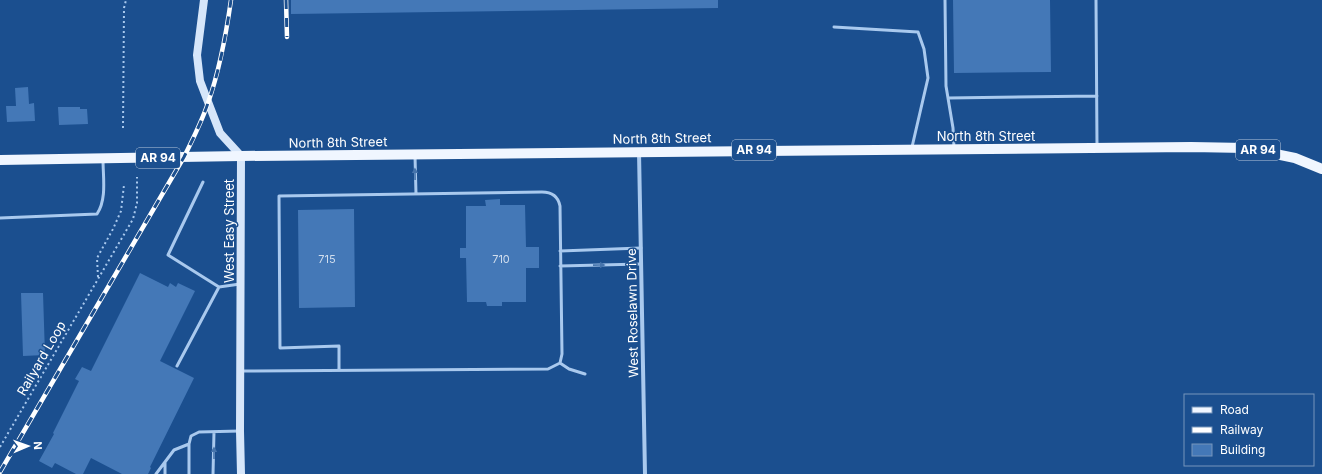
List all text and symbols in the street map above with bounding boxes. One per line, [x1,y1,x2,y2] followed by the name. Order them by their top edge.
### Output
[937,128,1035,144] street label: North 8th Street
[613,129,711,147] street label: North 8th Street
[289,133,387,151] street label: North 8th Street
[732,140,776,160] road number: AR 94
[1236,140,1280,160] road number: AR 94
[136,148,180,168] road number: AR 94
[412,168,419,180] one-way arrow
[221,179,237,283] street label: West Easy Street
[623,248,641,378] street label: West Roselawn Drive
[318,252,336,266] house number: 715
[492,252,510,266] house number: 710
[593,262,606,268] one-way arrow
[13,318,69,398] street label: Railyard Loop
[1184,394,1314,466] legend
[1220,402,1249,417] text: Road
[1220,422,1264,437] text: Railway
[8,426,48,466] north arrow
[31,441,45,450] text: N
[1220,442,1265,457] text: Building
[211,446,217,459] one-way arrow

